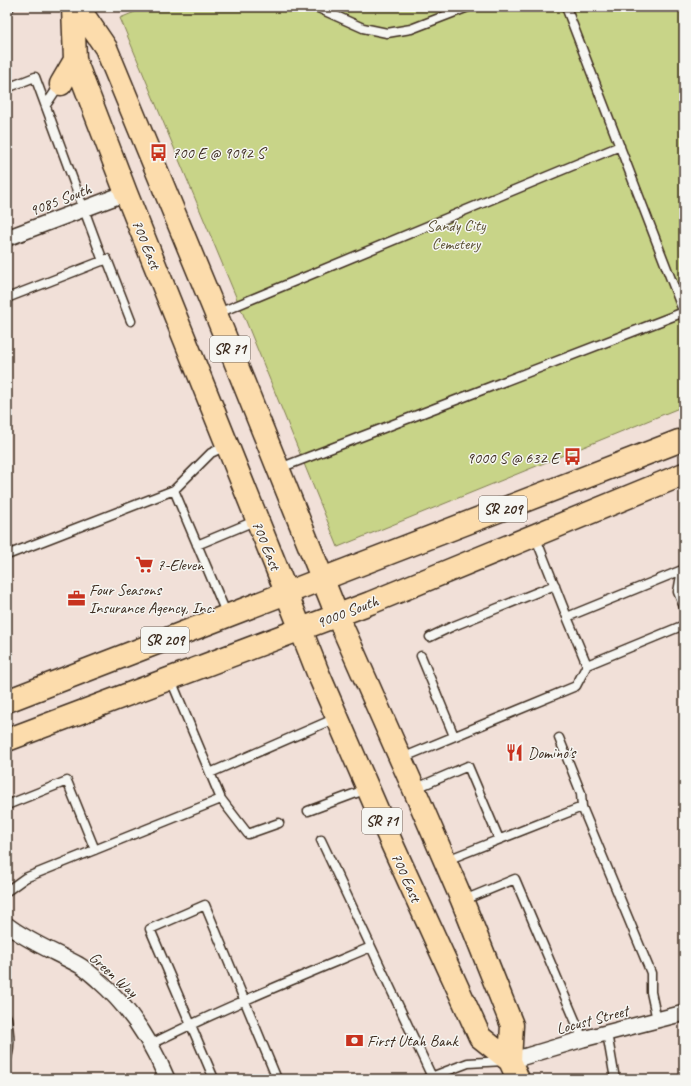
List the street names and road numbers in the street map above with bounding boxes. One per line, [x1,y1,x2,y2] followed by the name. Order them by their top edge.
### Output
[27,179,95,221] street label: 9085 South
[127,217,166,274] street label: 700 East
[210,336,250,362] road number: SR 71
[479,496,527,522] road number: SR 209
[247,518,286,575] street label: 700 East
[314,591,382,633] street label: 9000 South
[141,627,189,653] road number: SR 209
[362,808,402,834] road number: SR 71
[386,850,426,907] street label: 700 East
[85,948,143,1003] street label: Green Way
[554,1000,633,1039] street label: Locust Street

